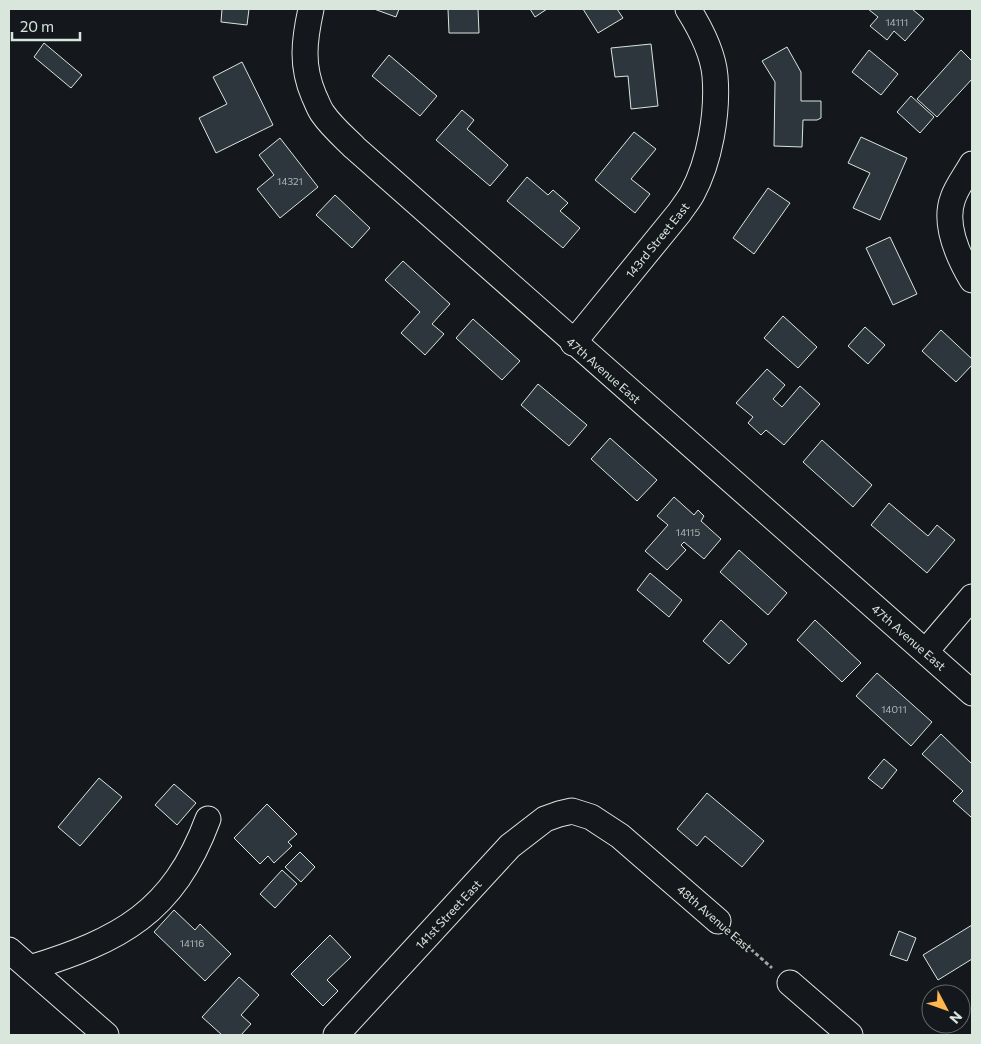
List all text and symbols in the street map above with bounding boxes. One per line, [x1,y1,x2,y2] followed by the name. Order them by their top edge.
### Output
[12,10,80,42] scale bar
[886,16,908,28] house number: 14111
[20,17,54,35] text: 20 m
[277,175,303,187] house number: 14321
[622,199,692,281] street label: 143rd Street East
[564,334,644,406] street label: 47th Avenue East
[676,526,700,538] house number: 14115
[869,601,949,673] street label: 47th Avenue East
[881,703,907,715] house number: 14011
[412,876,484,952] street label: 141st Street East
[675,882,755,954] street label: 48th Avenue East
[180,937,204,949] house number: 14116
[921,984,971,1034] north arrow
[946,1008,966,1027] text: N

